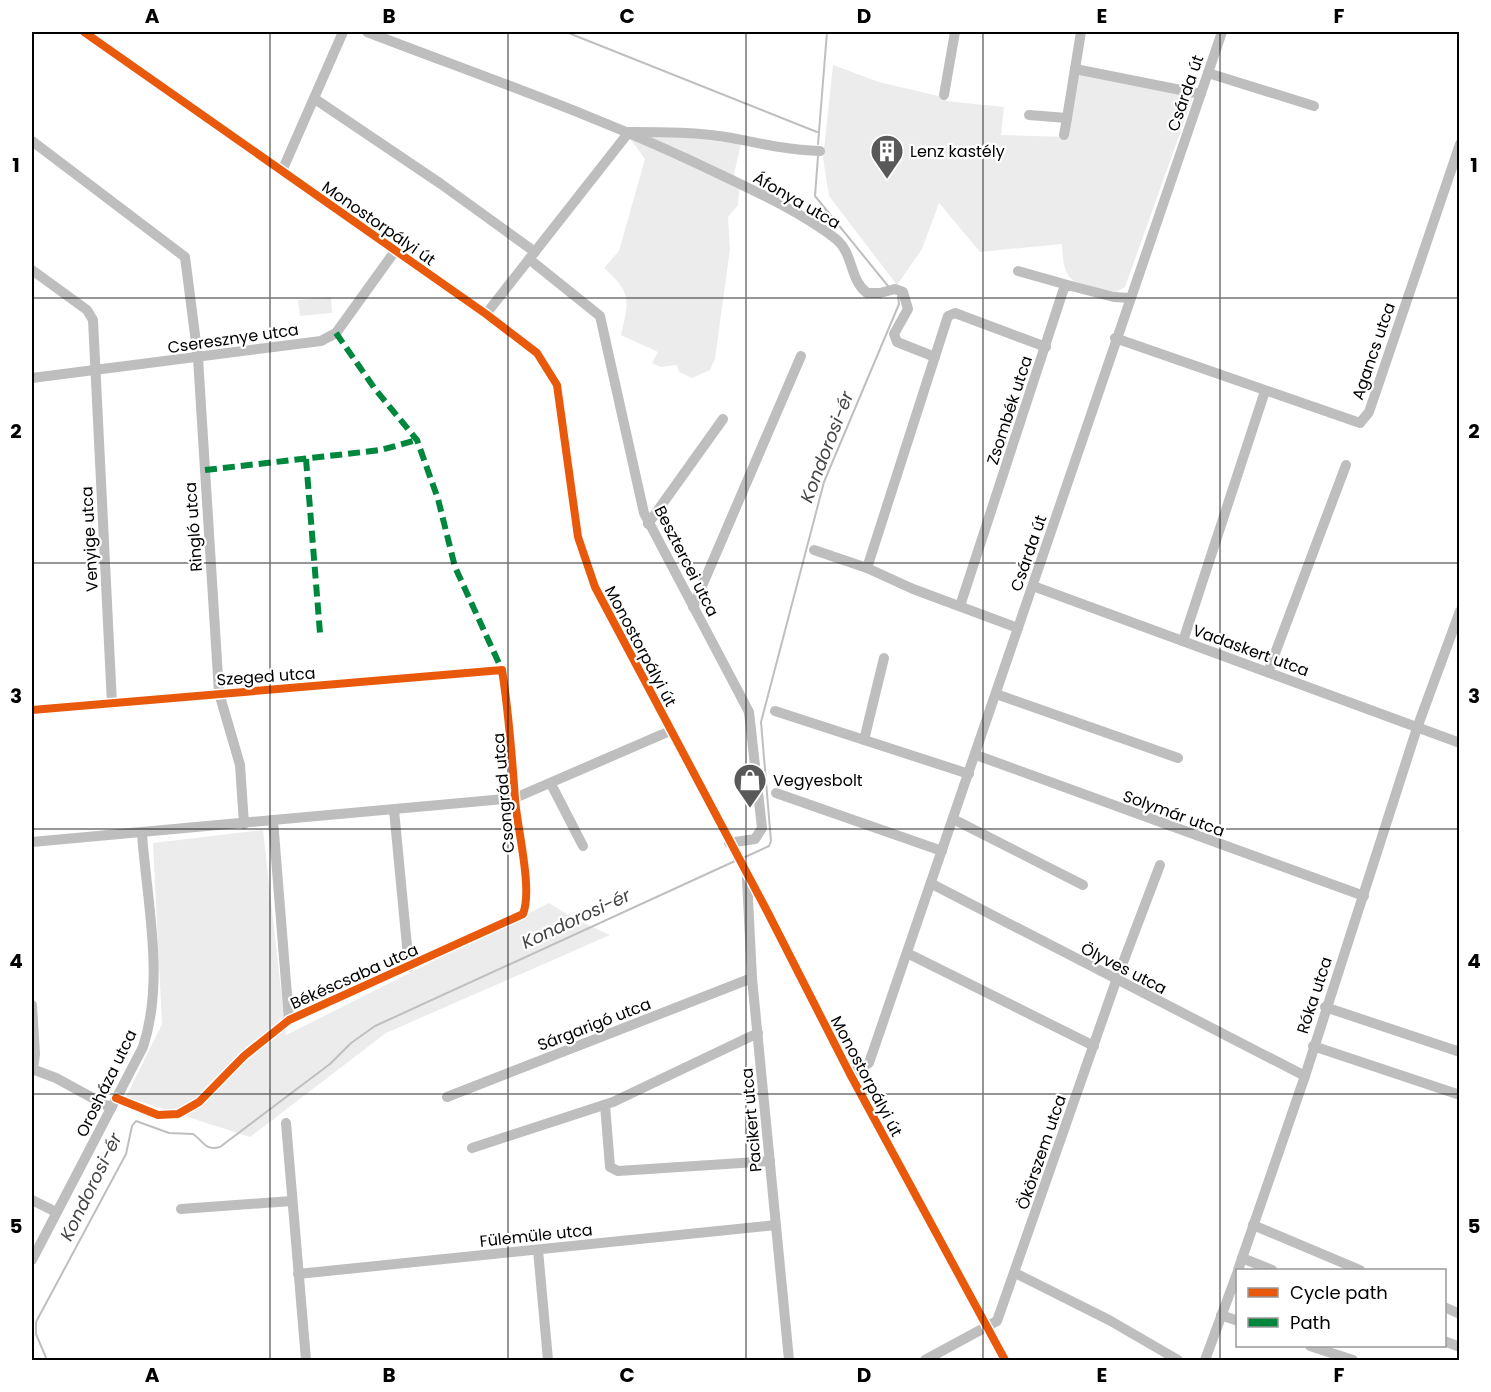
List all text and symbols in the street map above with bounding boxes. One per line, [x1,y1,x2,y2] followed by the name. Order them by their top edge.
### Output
[145,2,160,30] text: A
[382,2,396,30] text: B
[619,2,635,30] text: C
[857,2,871,30] text: D
[1097,2,1107,30] text: E
[1334,2,1345,30] text: F
[1162,52,1209,134] street label: Csárda út
[869,133,905,180] building icon: Lenz kastély
[910,140,1005,163] place label: Lenz kastély
[12,151,20,179] text: 1
[1470,151,1478,179] text: 1
[749,166,845,235] street label: Áfonya utca
[317,176,440,271] street label: Monostorpályi út
[1346,299,1401,403] street label: Agancs utca
[166,318,300,359] street label: Cseresznye utca
[981,353,1038,468] street label: Zsombék utca
[794,386,860,506] water label: Kondorosi-ér
[10,417,22,445] text: 2
[1468,417,1480,445] text: 2
[179,481,208,573] street label: Ringló utca
[75,486,104,592] street label: Venyige utca
[649,502,724,621] street label: Besztercei utca
[1005,512,1052,594] street label: Csárda út
[599,582,682,711] street label: Monostorpályi út
[1189,619,1312,682] street label: Vadaskert utca
[216,662,316,691] street label: Szeged utca
[10,682,22,710] text: 3
[1468,682,1480,710] text: 3
[487,732,520,854] street label: Csongrád utca
[732,762,768,809] shop icon: Vegyesbolt
[773,769,863,792] place label: Vegyesbolt
[1120,784,1228,843] street label: Solymár utca
[517,882,635,955] water label: Kondorosi-ér
[1077,937,1171,1000] street label: Ölyves utca
[287,938,422,1015] street label: Békéscsaba utca
[9,947,23,975] text: 4
[1467,947,1481,975] text: 4
[1291,954,1338,1037] street label: Róka utca
[534,992,654,1057] street label: Sárgarigó utca
[825,1012,908,1141] street label: Monostorpályi út
[70,1026,142,1141] street label: Orosháza utca
[735,1067,768,1173] street label: Pacikert utca
[1011,1092,1072,1213] street label: Ökörszem utca
[54,1127,128,1245] water label: Kondorosi-ér
[10,1212,23,1240] text: 5
[1468,1212,1481,1240] text: 5
[478,1218,594,1253] street label: Fülemüle utca
[1236,1269,1446,1347] legend
[1290,1280,1388,1305] text: Cycle path
[1290,1310,1331,1335] text: Path
[145,1361,160,1389] text: A
[382,1361,396,1389] text: B
[619,1361,635,1389] text: C
[857,1361,871,1389] text: D
[1097,1361,1107,1389] text: E
[1334,1361,1345,1389] text: F

